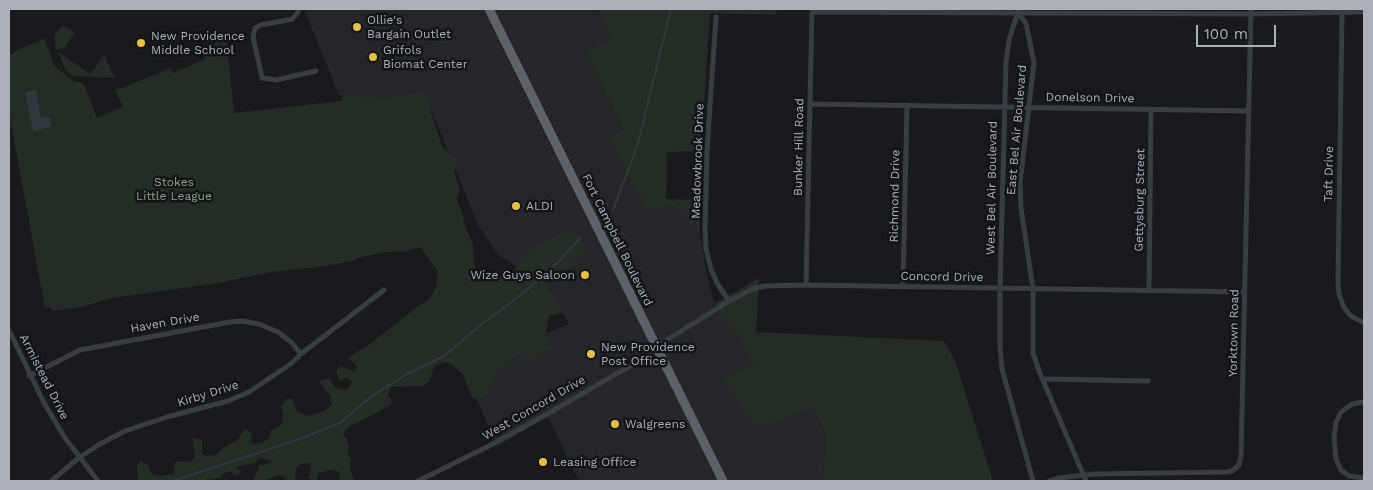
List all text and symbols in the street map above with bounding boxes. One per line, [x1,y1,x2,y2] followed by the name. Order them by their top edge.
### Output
[367,13,451,41] place label: Ollie's Bargain Outlet
[1198,15,1278,47] scale bar
[351,21,363,33] marker: Ollie's Bargain Outlet
[1204,25,1248,43] text: 100 m
[151,29,245,57] place label: New Providence Middle School
[135,37,147,49] marker: New Providence Middle School
[383,43,468,71] place label: Grifols Biomat Center
[367,51,379,63] marker: Grifols Biomat Center
[1004,64,1030,196] street label: East Bel Air Boulevard
[1045,90,1135,106] street label: Donelson Drive
[791,98,807,196] street label: Bunker Hill Road
[689,103,707,219] street label: Meadowbrook Drive
[984,121,1000,255] street label: West Bel Air Boulevard
[1321,146,1337,202] street label: Taft Drive
[1132,148,1148,252] street label: Gettysburg Street
[887,149,903,243] street label: Richmond Drive
[579,172,655,308] street label: Fort Campbell Boulevard
[136,175,212,203] park label: Stokes Little League
[526,199,553,213] place label: ALDI
[510,200,522,212] marker: ALDI
[471,268,575,282] place label: Wize Guys Saloon
[579,269,591,281] marker: Wize Guys Saloon
[900,269,984,285] street label: Concord Drive
[1226,289,1242,377] street label: Yorktown Road
[129,310,201,336] street label: Haven Drive
[16,332,72,422] street label: Armistead Drive
[601,340,695,368] place label: New Providence Post Office
[585,348,597,360] marker: New Providence Post Office
[480,373,588,443] street label: West Concord Drive
[176,378,240,410] street label: Kirby Drive
[625,417,685,431] place label: Walgreens
[609,418,621,430] marker: Walgreens
[553,455,636,469] place label: Leasing Office
[537,456,549,468] marker: Leasing Office

